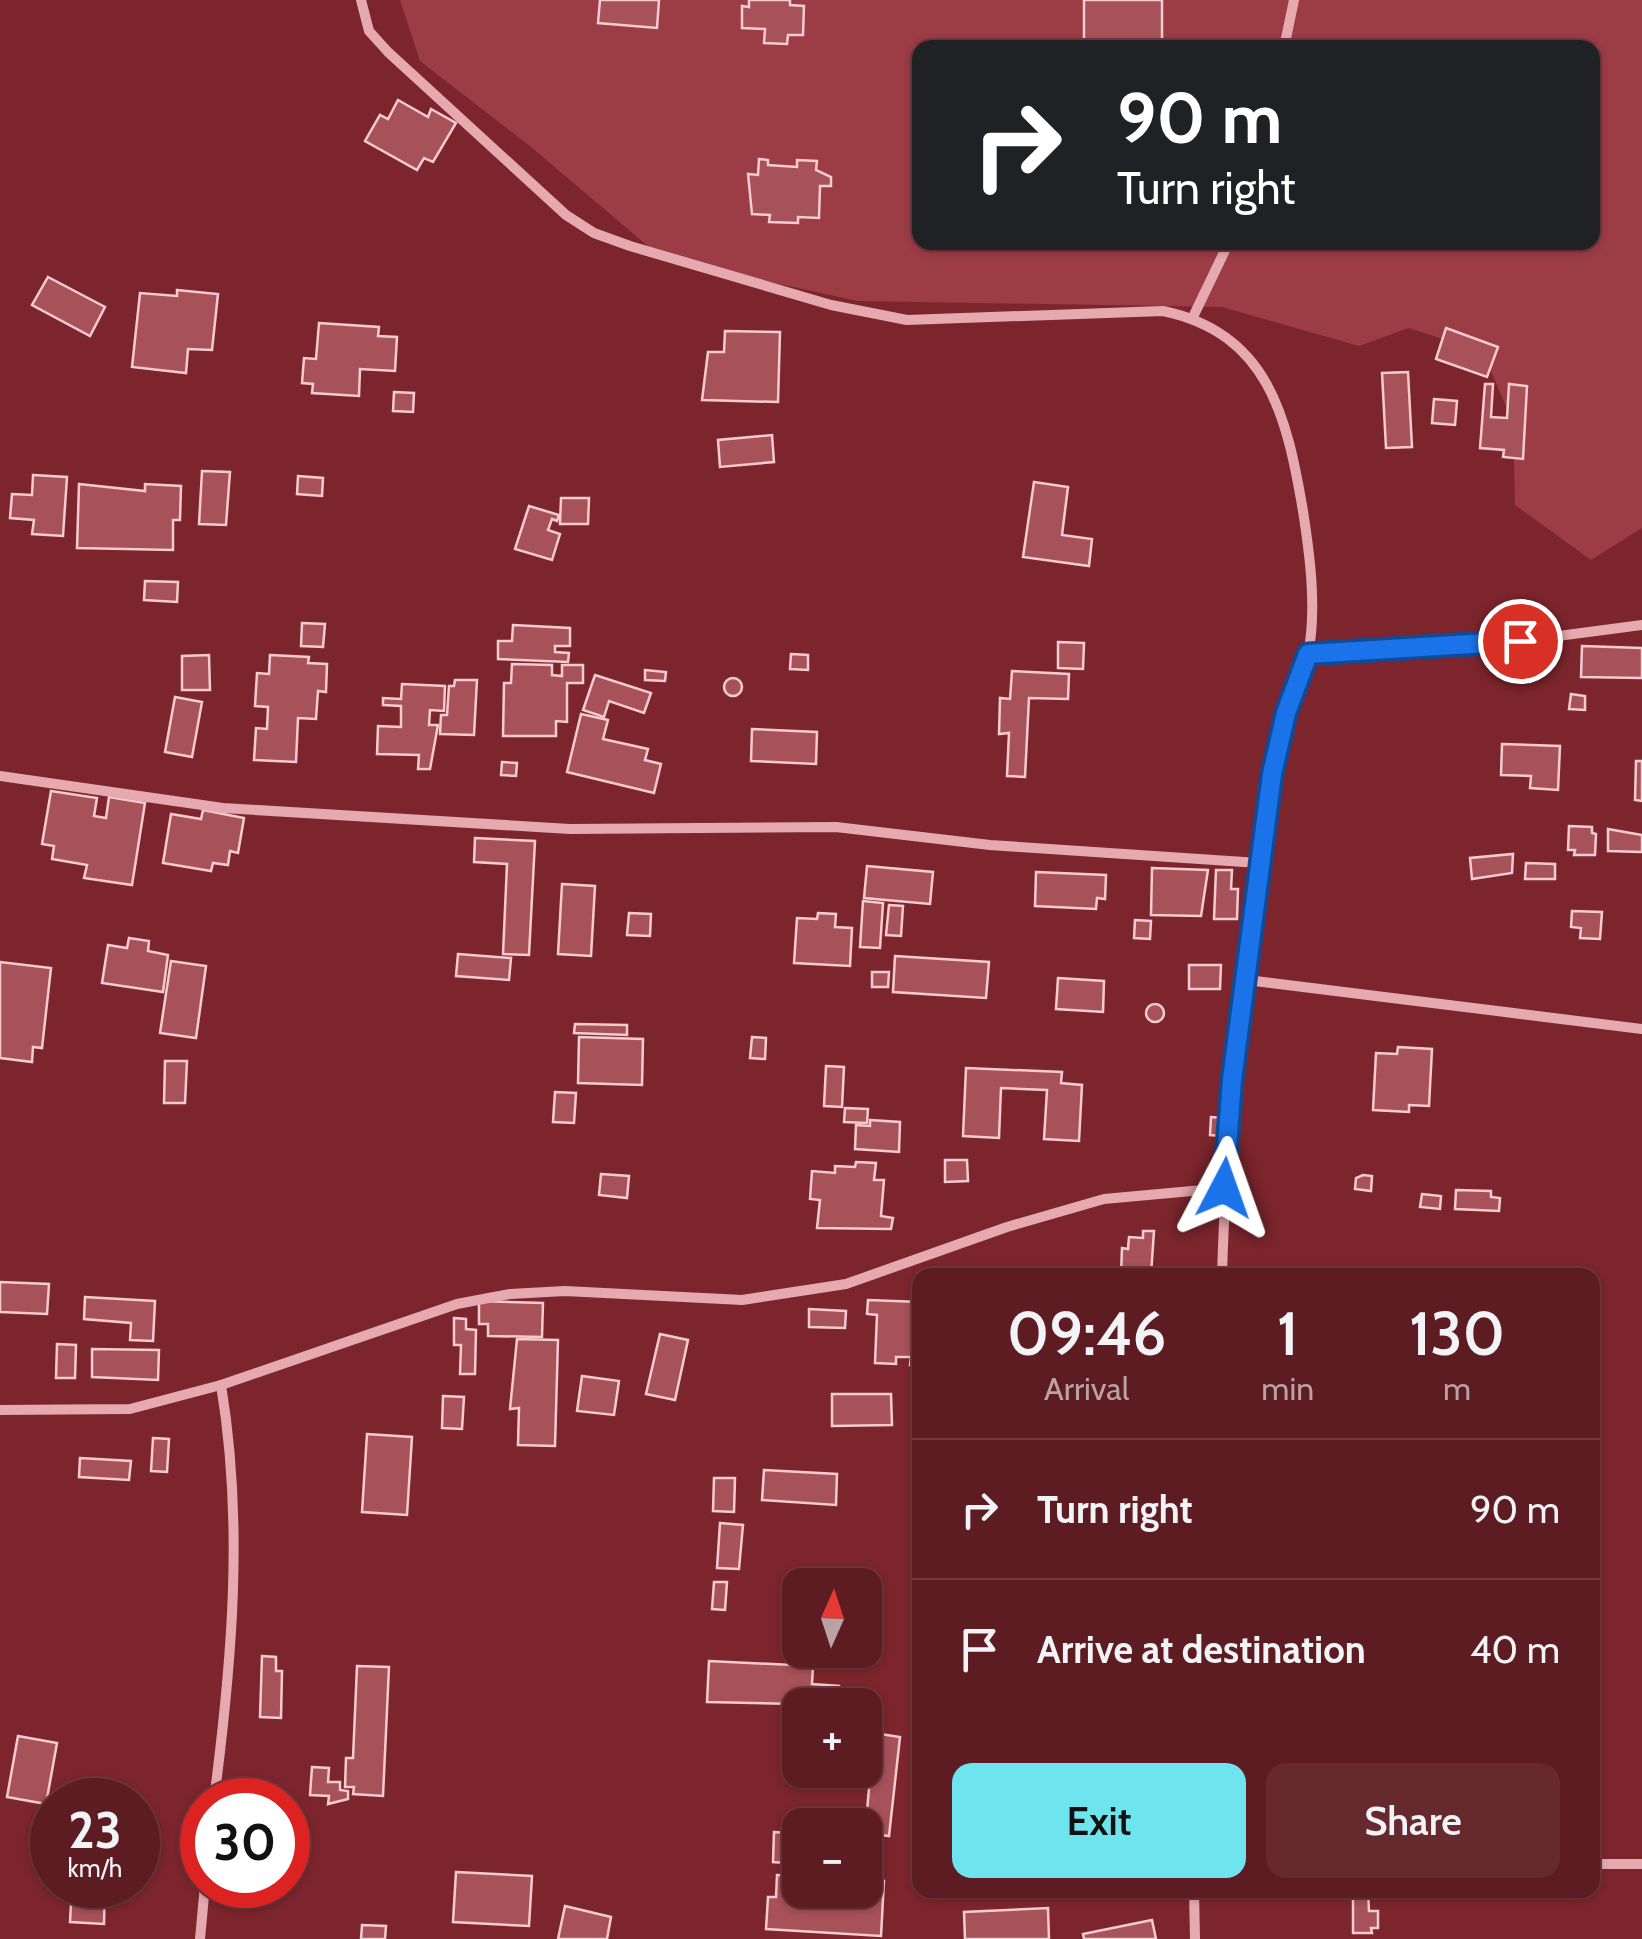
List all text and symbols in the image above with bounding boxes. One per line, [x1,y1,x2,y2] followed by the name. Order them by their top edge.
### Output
[1117,75,1282,161] text: 90 m
[952,80,1082,210] icon: right
[1117,161,1296,215] text: Turn right
[1478,599,1563,684] pin
[1493,614,1548,669] icon: arrive
[1172,1136,1276,1240] position arrow
[1007,1297,1166,1370] text: 09:46
[1277,1297,1298,1370] text: 1
[1409,1297,1505,1370] text: 130
[1044,1369,1129,1408] text: Arrival
[1261,1369,1314,1408] text: min
[1443,1369,1471,1408] text: m
[952,1482,1007,1537] icon: right
[1037,1486,1193,1533] text: Turn right
[1470,1486,1560,1533] text: 90 m
[782,1568,882,1668] north arrow
[782,1568,882,1908] map controls
[952,1622,1007,1677] icon: arrive
[1037,1626,1366,1673] text: Arrive at destination
[1470,1626,1560,1673] text: 40 m
[782,1688,882,1788] button: +
[952,1763,1246,1878] button: Exit
[1266,1763,1560,1878] button: Share
[180,1778,310,1908] speed limit sign: 30
[68,1800,122,1861] text: 23
[782,1808,882,1908] button: −
[68,1853,122,1883] text: km/h

